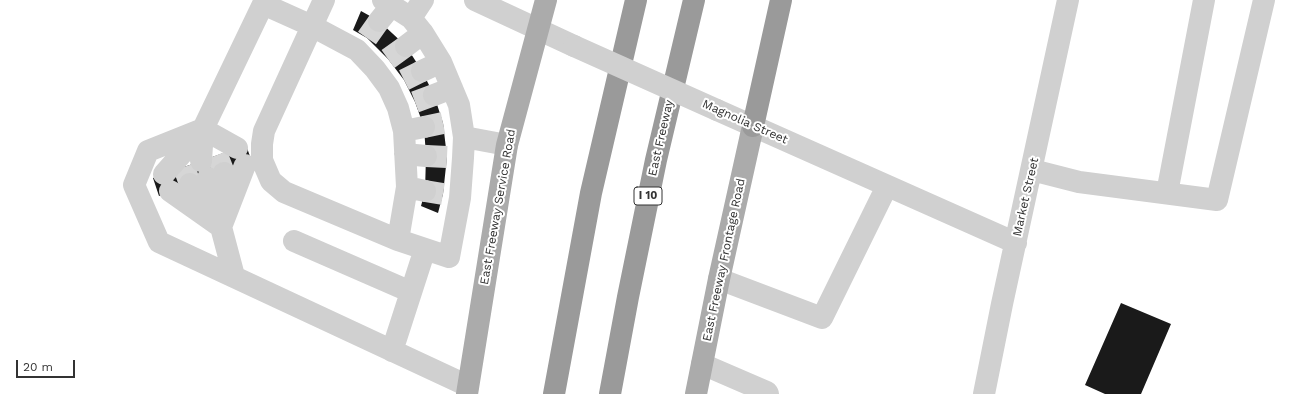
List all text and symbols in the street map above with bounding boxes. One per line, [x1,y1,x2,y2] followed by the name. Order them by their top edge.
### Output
[700,97,790,147] street label: Magnolia Street
[645,99,677,177] street label: East Freeway
[477,128,519,286] street label: East Freeway Service Road
[1010,156,1042,238] street label: Market Street
[700,177,748,343] street label: East Freeway Frontage Road
[634,187,662,205] road number: I 10
[18,352,77,378] scale bar
[23,360,53,374] text: 20 m

